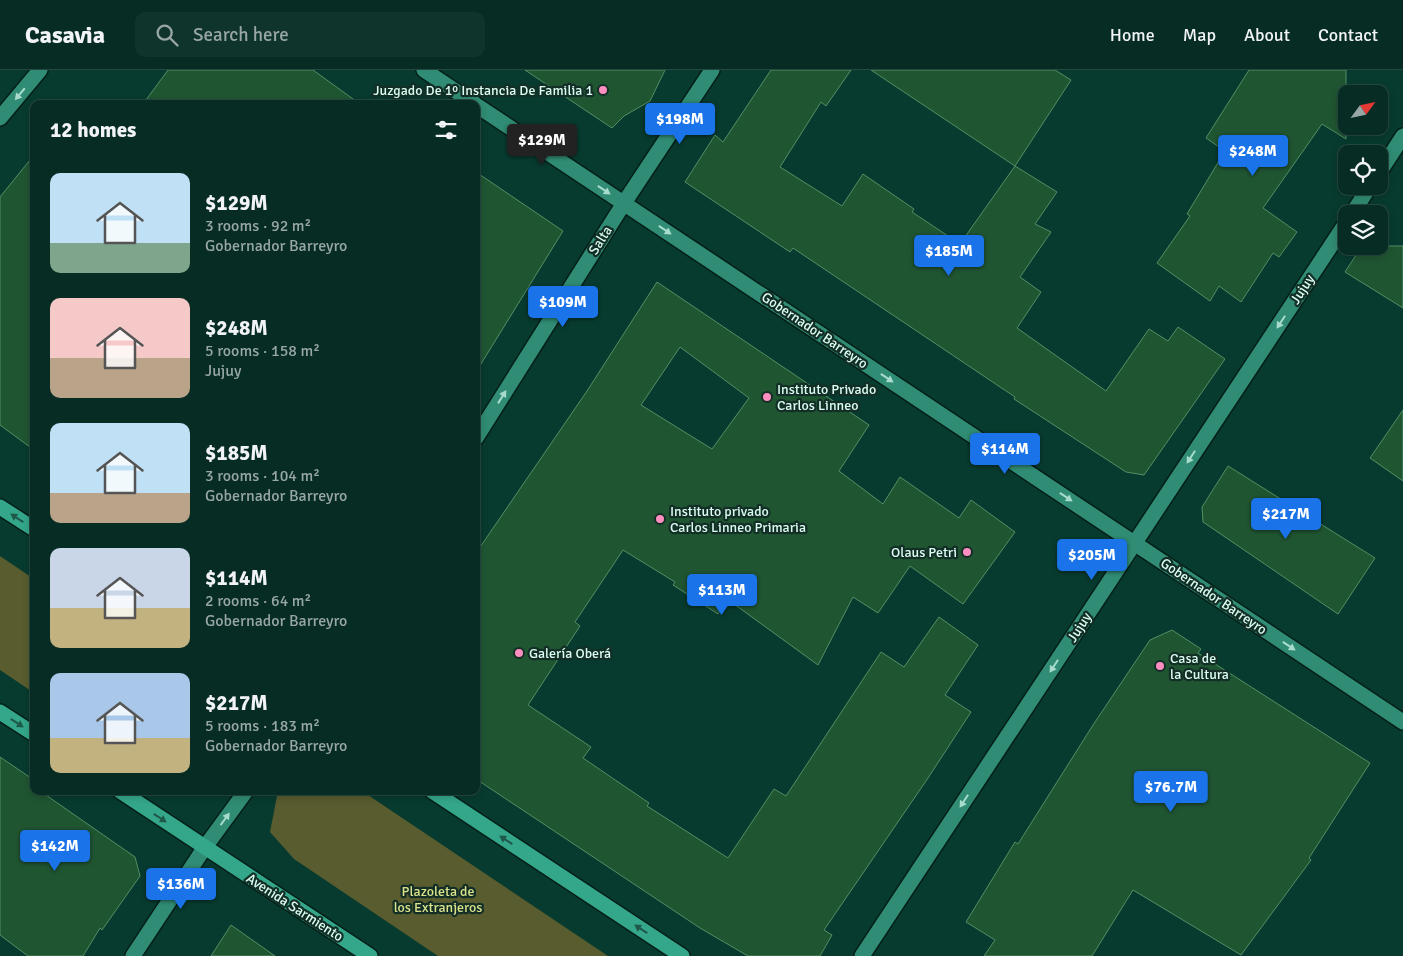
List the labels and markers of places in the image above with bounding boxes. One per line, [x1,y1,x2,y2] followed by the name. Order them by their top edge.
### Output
[373,82,593,99] place label: Juzgado De 1º Instancia De Familia 1
[597,84,609,96] marker: Juzgado De 1º Instancia De Familia 1
[645,102,715,145] pin: $198M
[507,124,577,166] pin: $129M
[1218,134,1288,177] pin: $248M
[914,234,984,277] pin: $185M
[528,286,598,328] pin: $109M
[777,381,876,414] place label: Instituto Privado Carlos Linneo
[761,391,773,403] marker: Instituto Privado Carlos Linneo
[970,432,1040,475] pin: $114M
[1251,498,1321,540] pin: $217M
[670,503,806,536] place label: Instituto privado Carlos Linneo Primaria
[654,513,666,525] marker: Instituto privado Carlos Linneo Primaria
[1057,538,1127,581] pin: $205M
[891,544,957,561] place label: Olaus Petri
[961,546,973,558] marker: Olaus Petri
[687,574,757,616] pin: $113M
[529,645,611,662] place label: Galería Oberá
[513,647,525,659] marker: Galería Oberá
[1170,650,1229,683] place label: Casa de la Cultura
[1154,660,1166,672] marker: Casa de la Cultura
[1130,770,1212,813] pin: $76.7M
[20,830,90,872] pin: $142M
[146,868,216,910] pin: $136M

